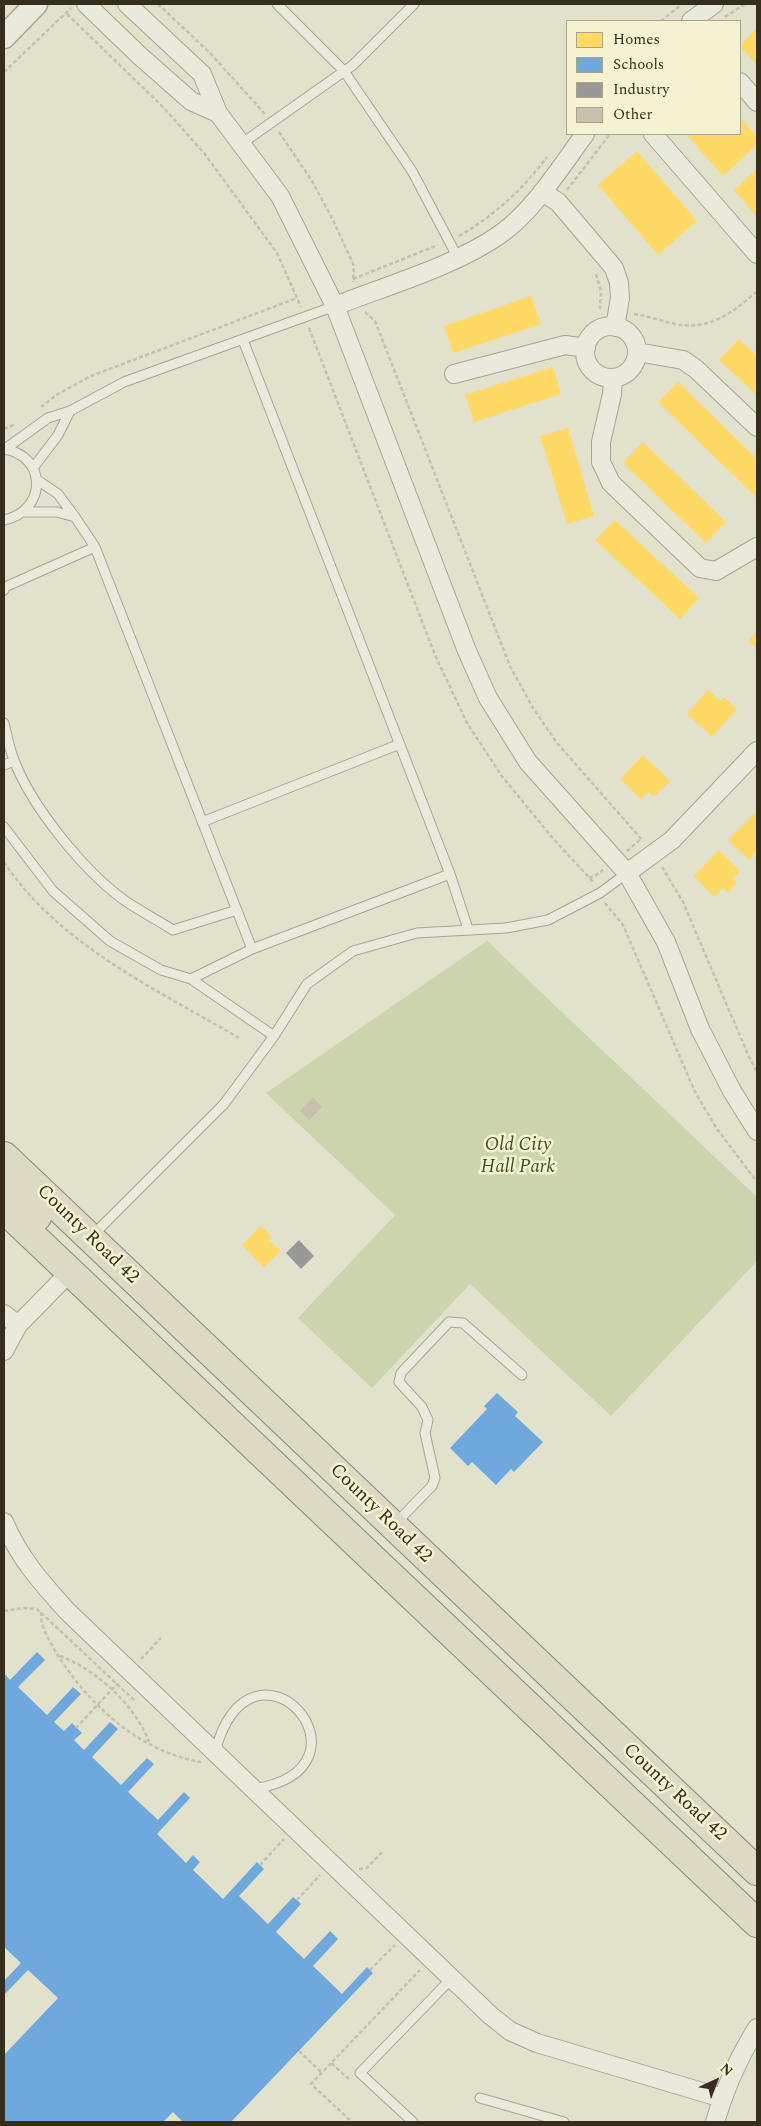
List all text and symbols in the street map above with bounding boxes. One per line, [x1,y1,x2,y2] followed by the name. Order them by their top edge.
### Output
[566,20,741,135] legend
[613,28,660,51] text: Homes
[613,53,664,76] text: Schools
[613,78,669,101] text: Industry
[613,103,652,126] text: Other
[481,1135,555,1179] park label: Old City Hall Park
[31,1181,143,1289] street label: County Road 42
[324,1460,436,1568] street label: County Road 42
[618,1739,730,1847] street label: County Road 42
[691,2056,741,2106] north arrow
[715,2058,738,2081] text: N

